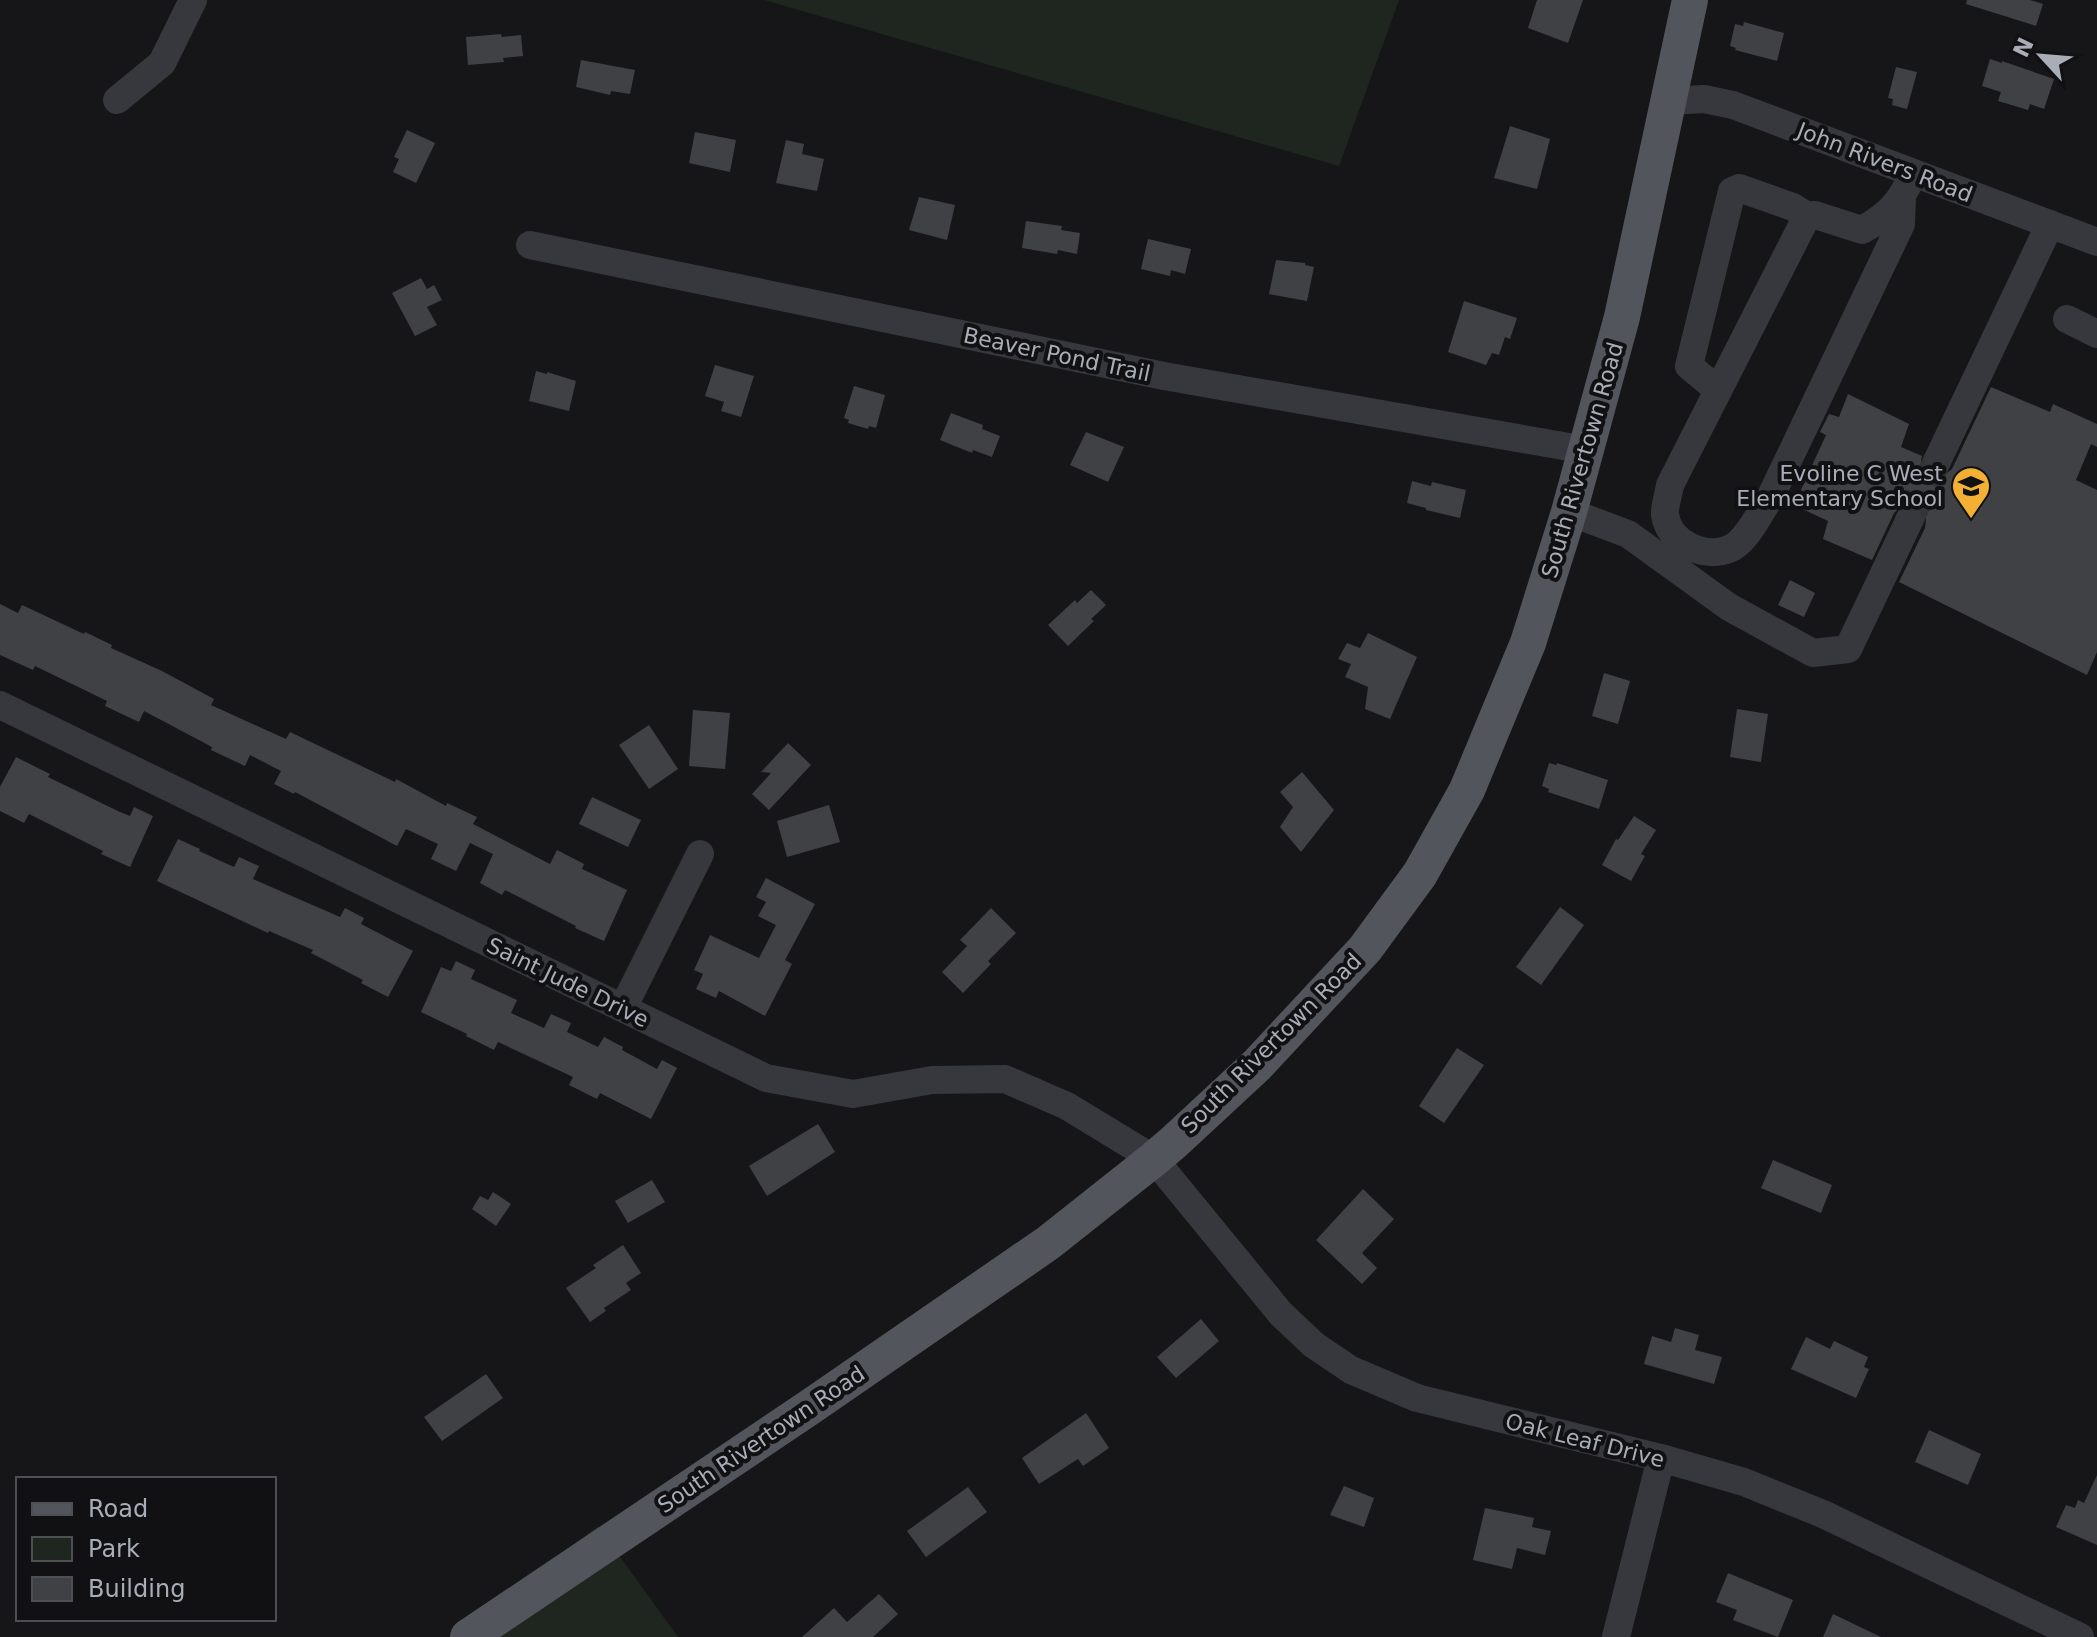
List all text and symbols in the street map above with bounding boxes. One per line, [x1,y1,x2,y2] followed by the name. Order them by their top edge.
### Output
[2001,16,2081,96] north arrow
[2008,34,2039,61] text: N
[1792,117,1976,207] street label: John Rivers Road
[961,322,1153,387] street label: Beaver Pond Trail
[1537,339,1628,581] street label: South Rivertown Road
[1736,461,1943,511] place label: Evoline C West Elementary School
[1950,465,1992,520] school or university icon: Evoline C West Elementary School
[483,932,653,1032] street label: Saint Jude Drive
[1176,948,1367,1139] street label: South Rivertown Road
[653,1361,869,1518] street label: South Rivertown Road
[1503,1409,1667,1472] street label: Oak Leaf Drive
[16,1477,276,1621] legend
[88,1495,148,1523] text: Road
[88,1535,140,1563] text: Park
[88,1575,185,1603] text: Building

